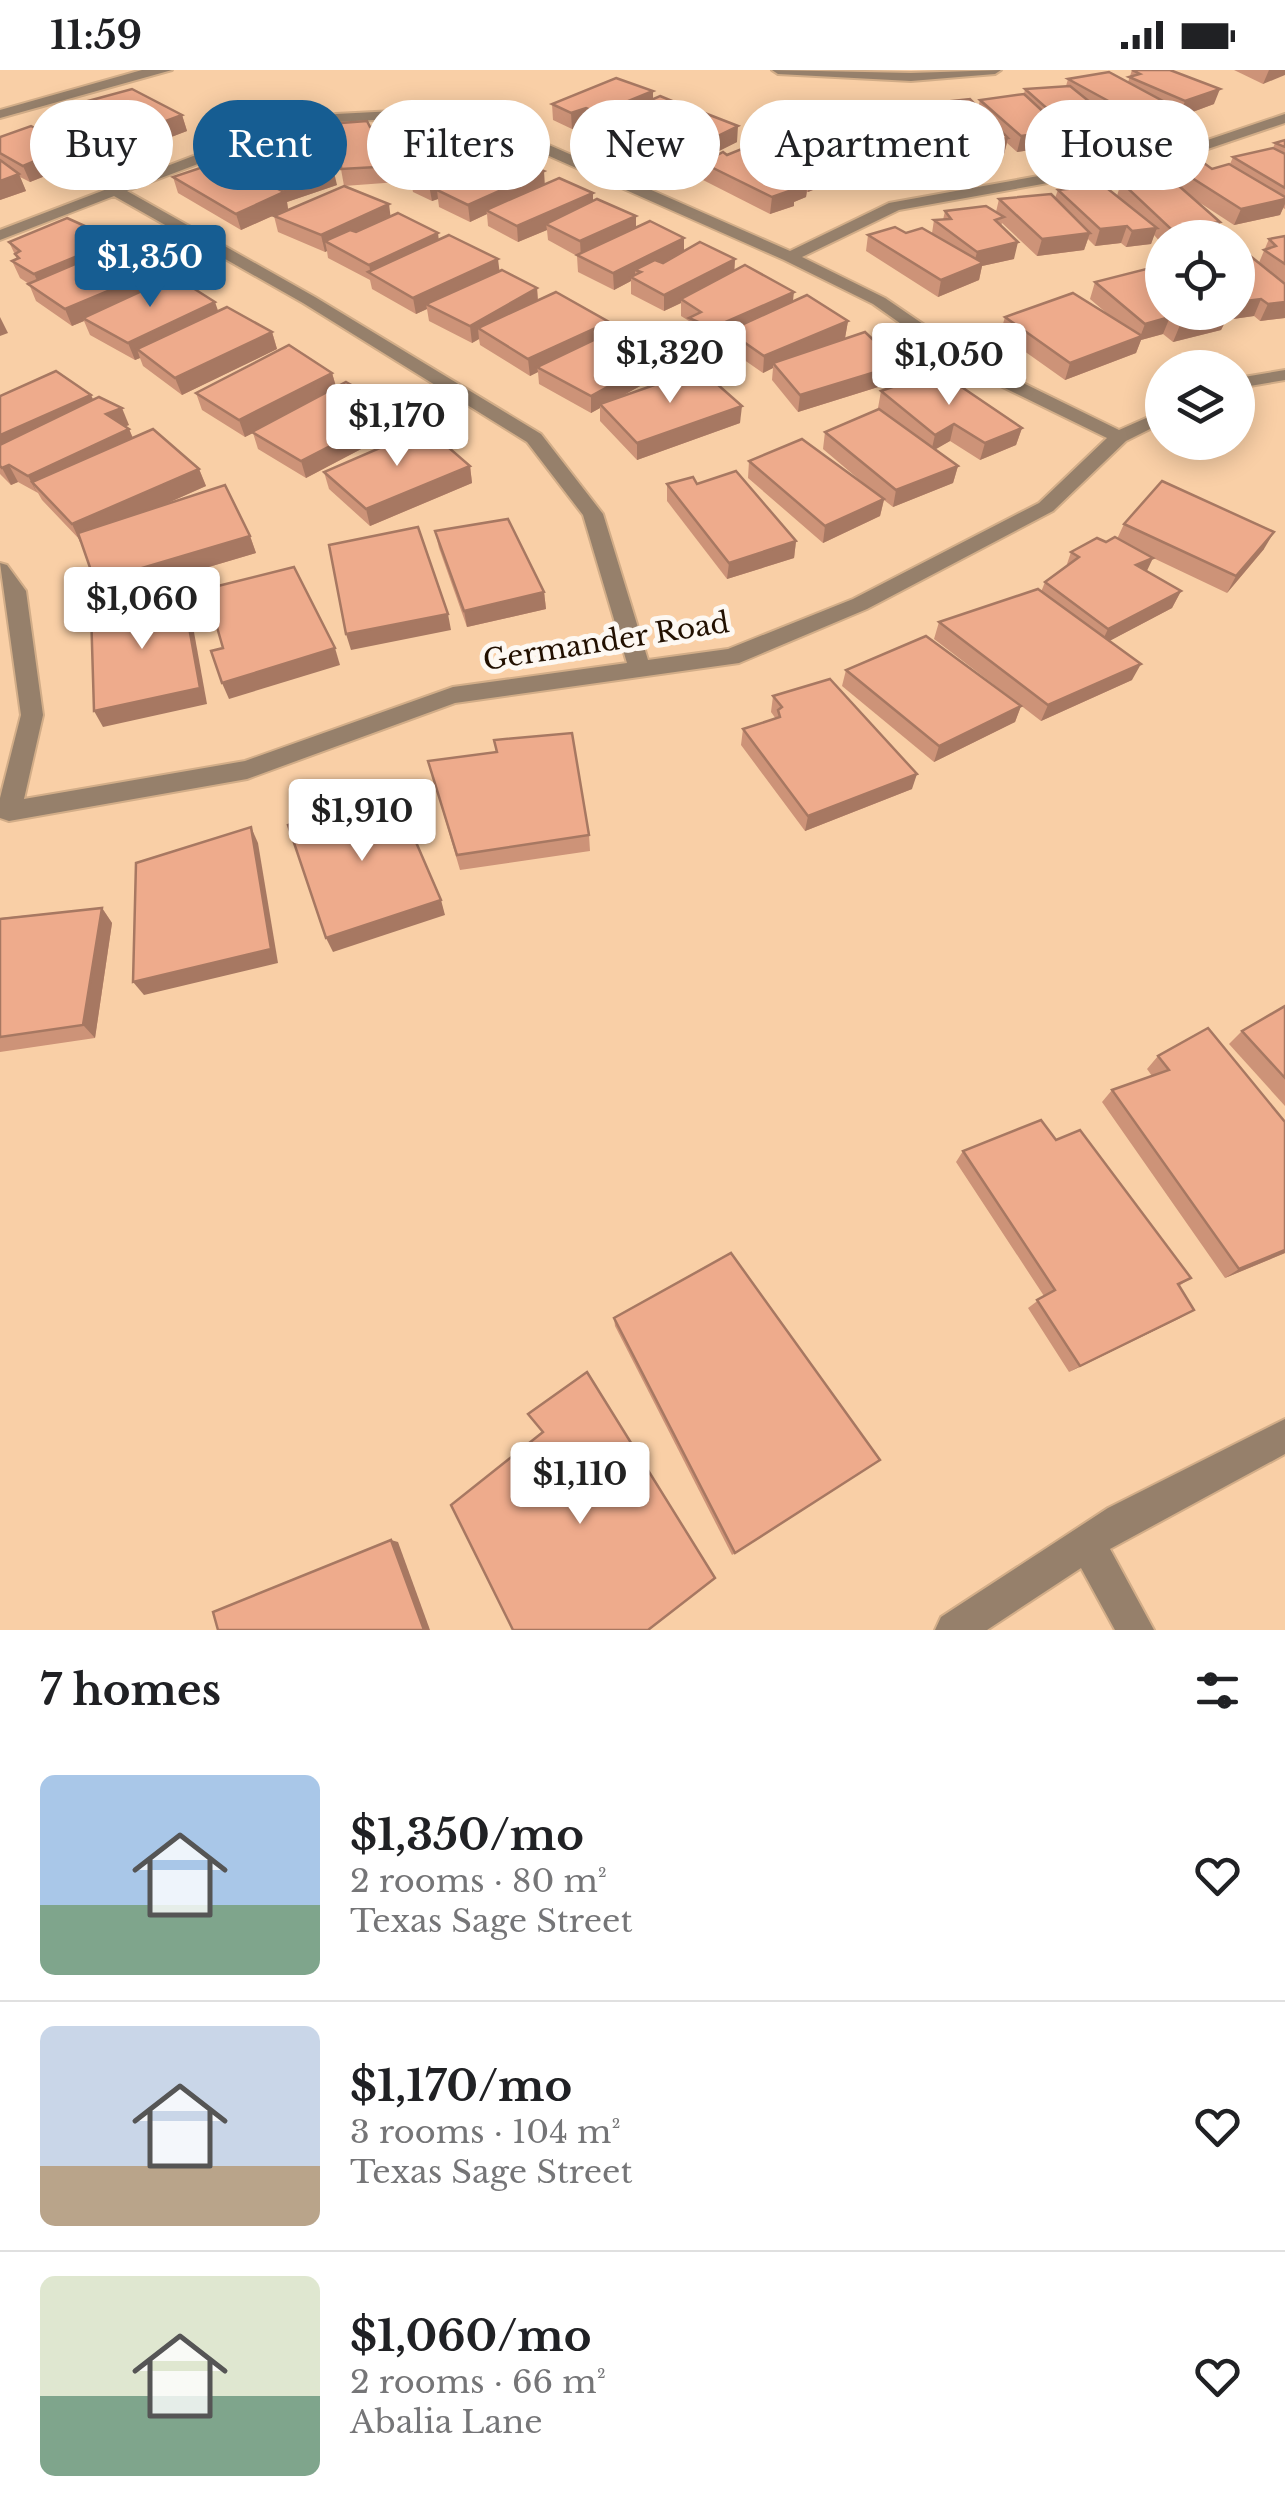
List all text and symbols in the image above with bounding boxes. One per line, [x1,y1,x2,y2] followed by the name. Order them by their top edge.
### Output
[50,12,142,59] text: 11:59
[30,100,173,190] chip: Buy
[193,100,347,190] chip: Rent
[367,100,550,190] chip: Filters
[570,100,720,190] chip: New
[740,100,1005,190] chip: Apartment
[1025,100,1209,190] chip: House
[1145,220,1255,460] map controls
[1145,220,1255,330] button: locate
[69,225,231,310] pin: $1,350
[97,237,203,277] text: $1,350
[589,321,751,406] pin: $1,320
[868,323,1030,408] pin: $1,050
[616,333,724,373] text: $1,320
[894,335,1004,375] text: $1,050
[1145,350,1255,460] button: layers
[316,384,478,469] pin: $1,170
[348,396,446,436] text: $1,170
[61,567,223,652] pin: $1,060
[86,579,198,619] text: $1,060
[481,605,732,678] street label: Germander Road
[281,779,443,864] pin: $1,910
[311,791,413,831] text: $1,910
[499,1442,661,1527] pin: $1,110
[532,1454,628,1494] text: $1,110
[1190,1663,1245,1718] icon: filters
[40,1664,221,1716] text: 7 homes
[350,1809,584,1861] text: $1,350/mo
[120,1815,240,1935] icon: home
[1190,1848,1245,1903] icon: heart
[350,1861,607,1901] text: 2 rooms · 80 m²
[350,1901,633,1941] text: Texas Sage Street
[350,2060,572,2112] text: $1,170/mo
[120,2066,240,2186] icon: home
[1190,2099,1245,2154] icon: heart
[350,2112,621,2152] text: 3 rooms · 104 m²
[350,2152,633,2192] text: Texas Sage Street
[350,2310,591,2362] text: $1,060/mo
[120,2316,240,2436] icon: home
[1190,2349,1245,2404] icon: heart
[350,2362,606,2402] text: 2 rooms · 66 m²
[350,2402,543,2442] text: Abalia Lane

